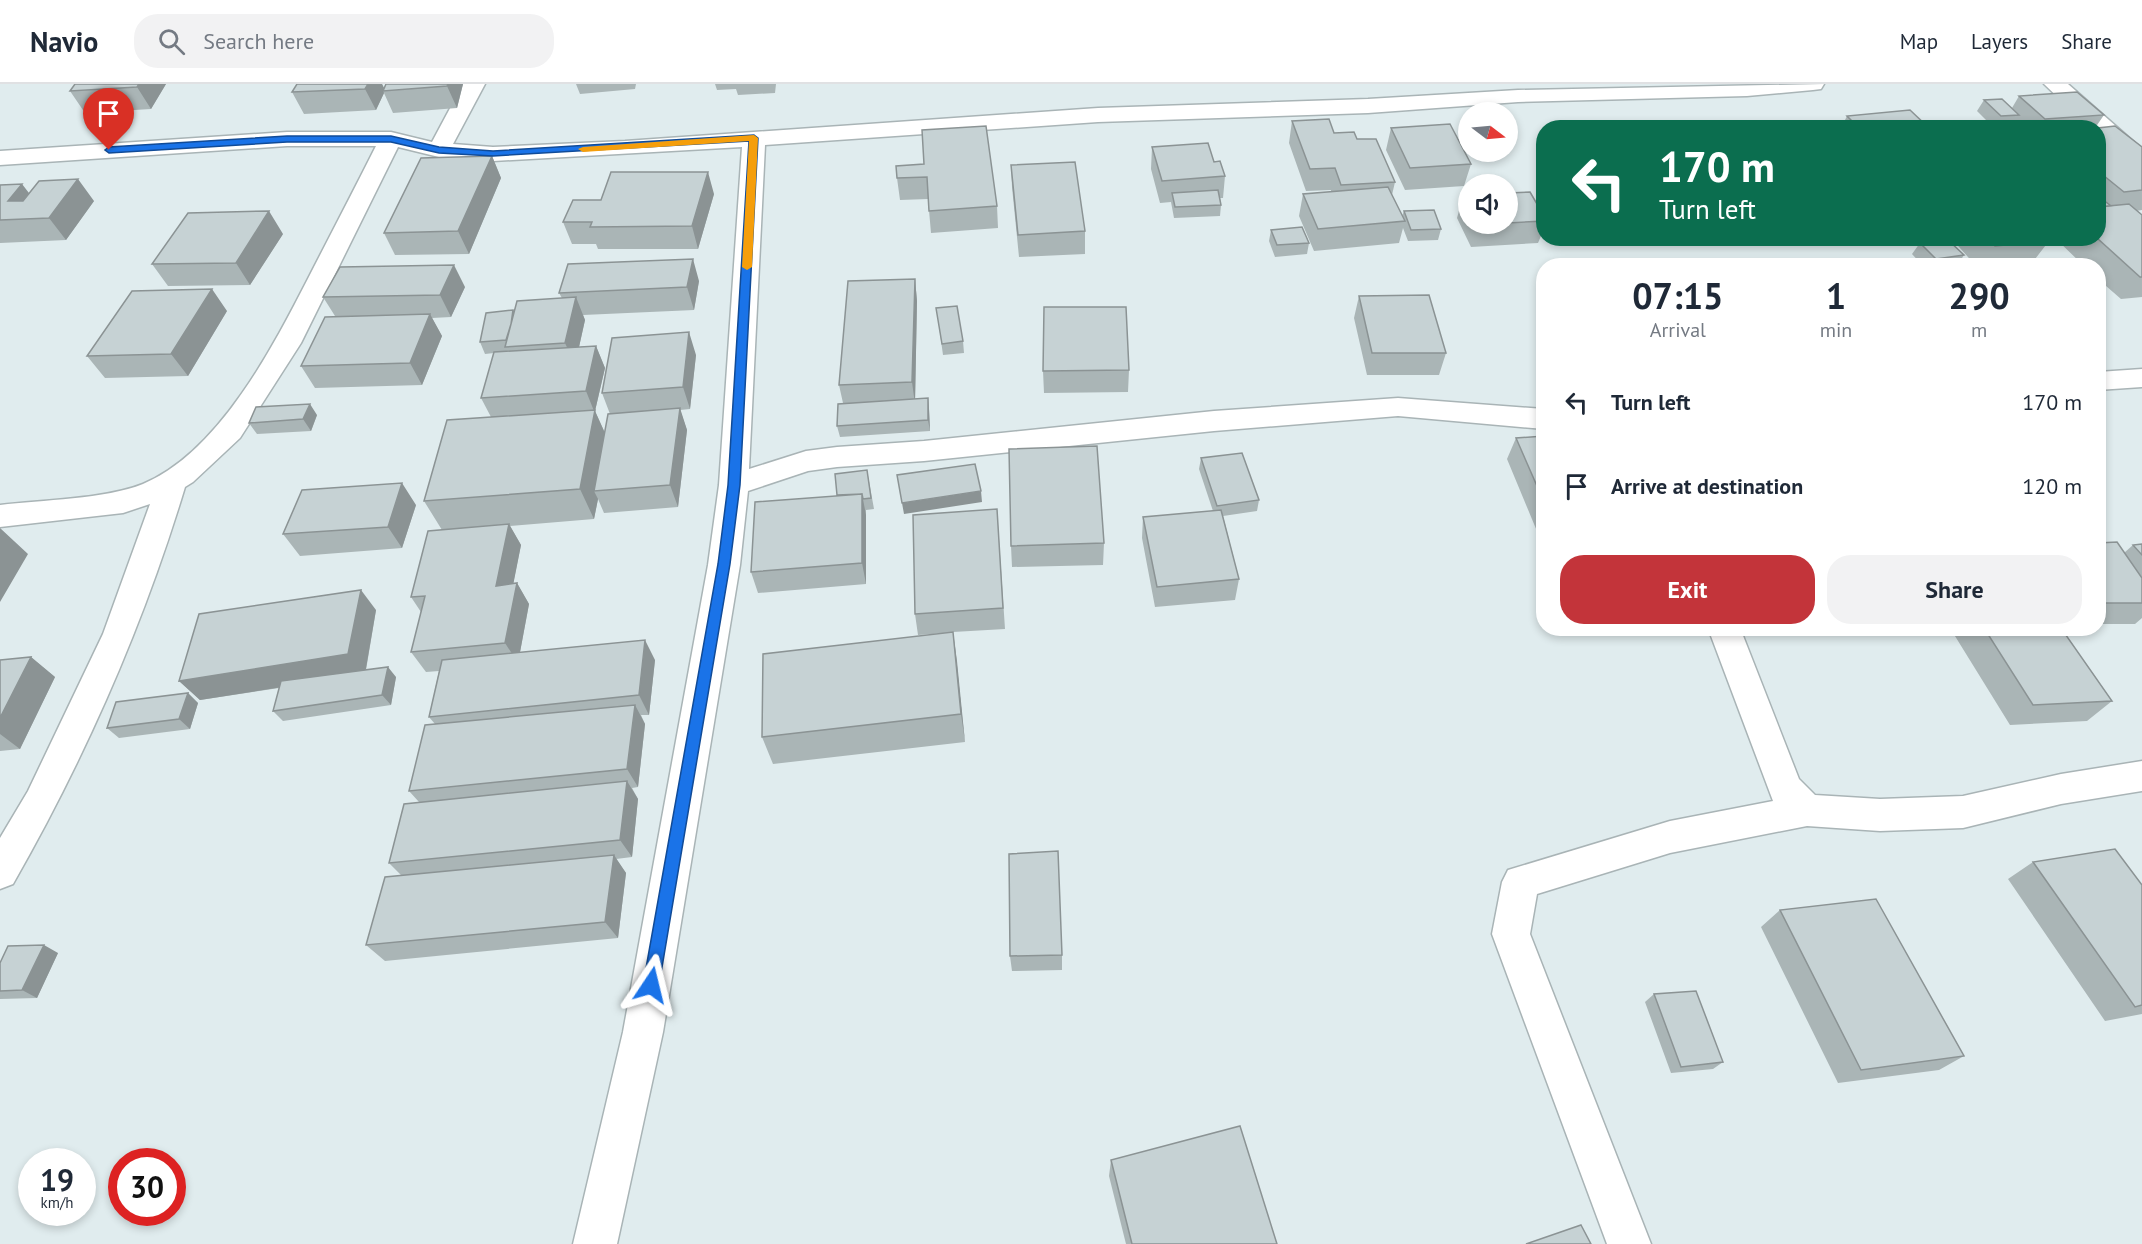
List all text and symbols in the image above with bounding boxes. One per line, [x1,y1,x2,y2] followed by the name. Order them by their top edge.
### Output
[134,14,554,68] search box
[30,23,98,60] text: Navio
[155,25,188,58] icon: search
[203,27,314,55] text: Search here
[1900,28,1938,55] text: Map
[1971,28,2028,55] text: Layers
[2061,28,2112,55] text: Share
[83,88,134,150] pin
[92,97,125,130] icon: arrive
[1458,102,1518,162] north arrow
[1458,102,1518,234] map controls
[1659,139,1775,194] text: 170 m
[1560,144,1638,222] icon: left
[1458,174,1518,234] button: sound
[1659,192,1756,226] text: Turn left
[1632,272,1724,319] text: 07:15
[1826,272,1846,319] text: 1
[1949,272,2010,319] text: 290
[1650,317,1706,343] text: Arrival
[1820,317,1852,343] text: min
[1971,317,1987,343] text: m
[1560,386,1593,419] icon: left
[1611,388,1691,416] text: Turn left
[2022,388,2082,416] text: 170 m
[1560,470,1593,503] icon: arrive
[1611,472,1803,500] text: Arrive at destination
[2022,472,2082,500] text: 120 m
[1560,555,1815,624] button: Exit
[1827,555,2082,624] button: Share
[619,953,683,1017] position arrow
[108,1148,186,1226] speed limit sign: 30
[40,1160,74,1199] text: 19
[41,1193,73,1212] text: km/h

